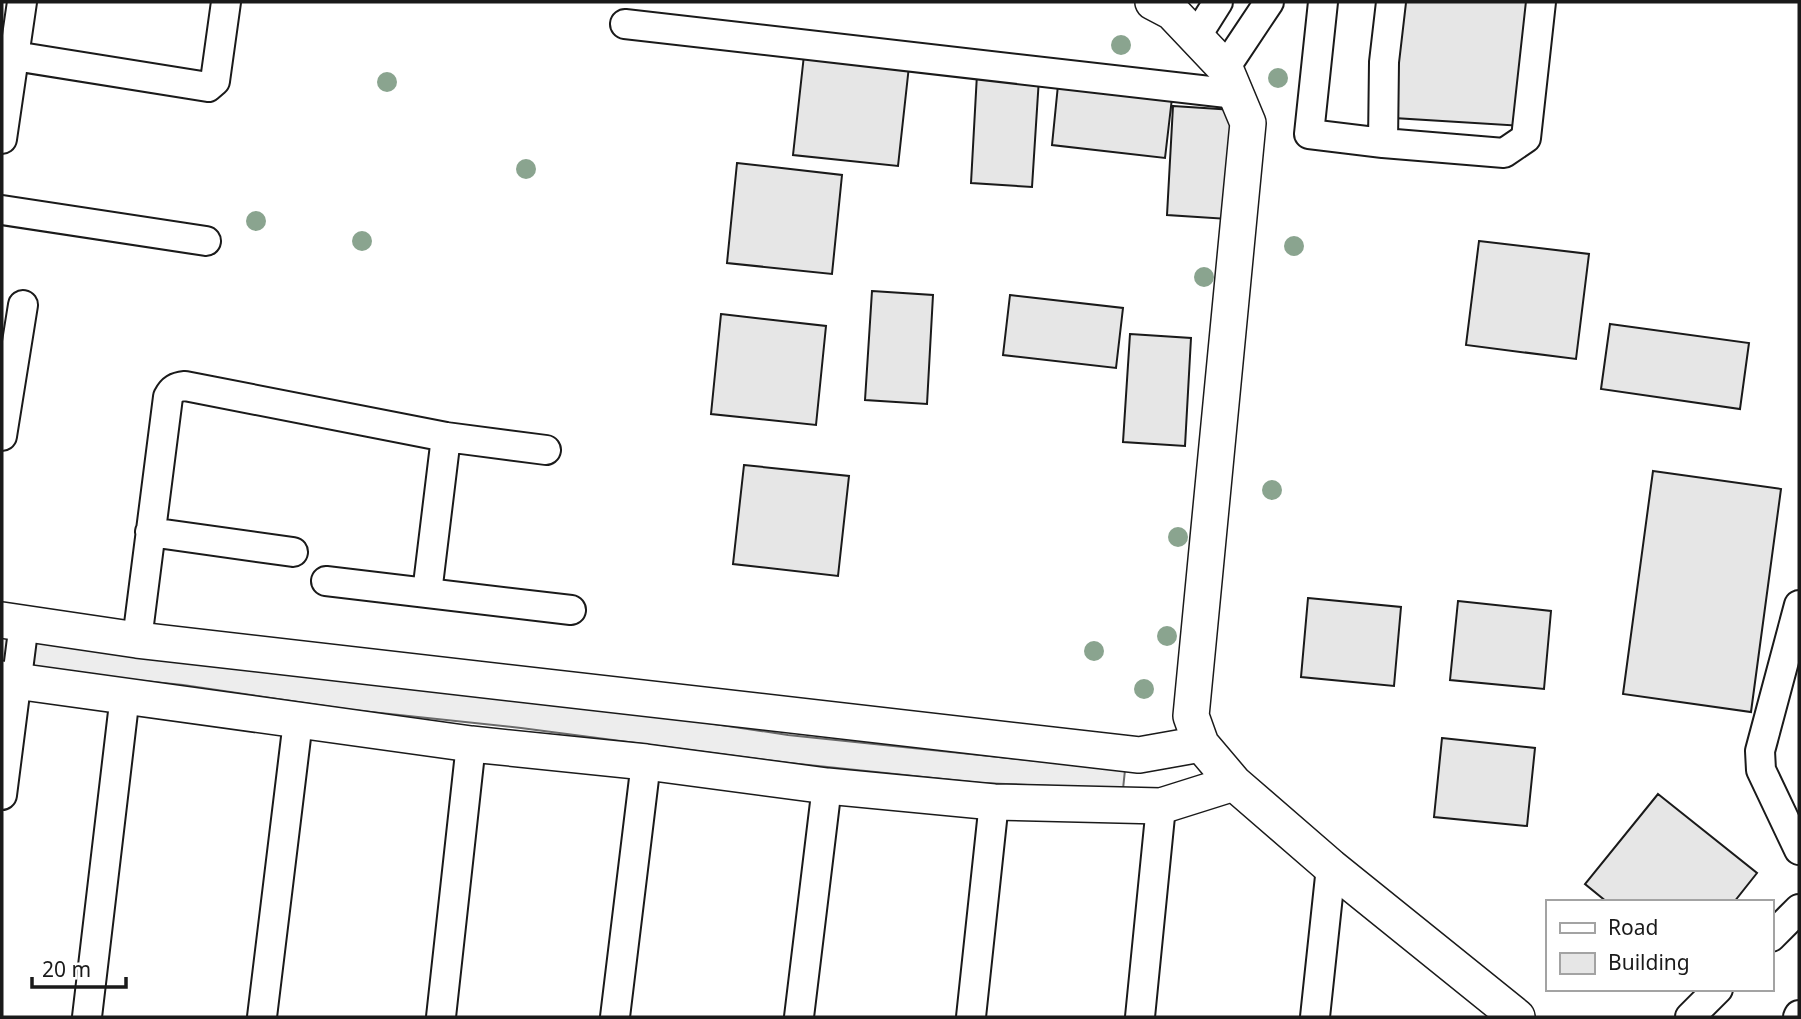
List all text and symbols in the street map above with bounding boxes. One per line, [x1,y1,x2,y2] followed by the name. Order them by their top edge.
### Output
[1546,900,1773,991] legend
[1608,913,1658,941] text: Road
[32,946,126,990] scale bar
[1608,948,1690,976] text: Building
[42,955,91,983] text: 20 m

